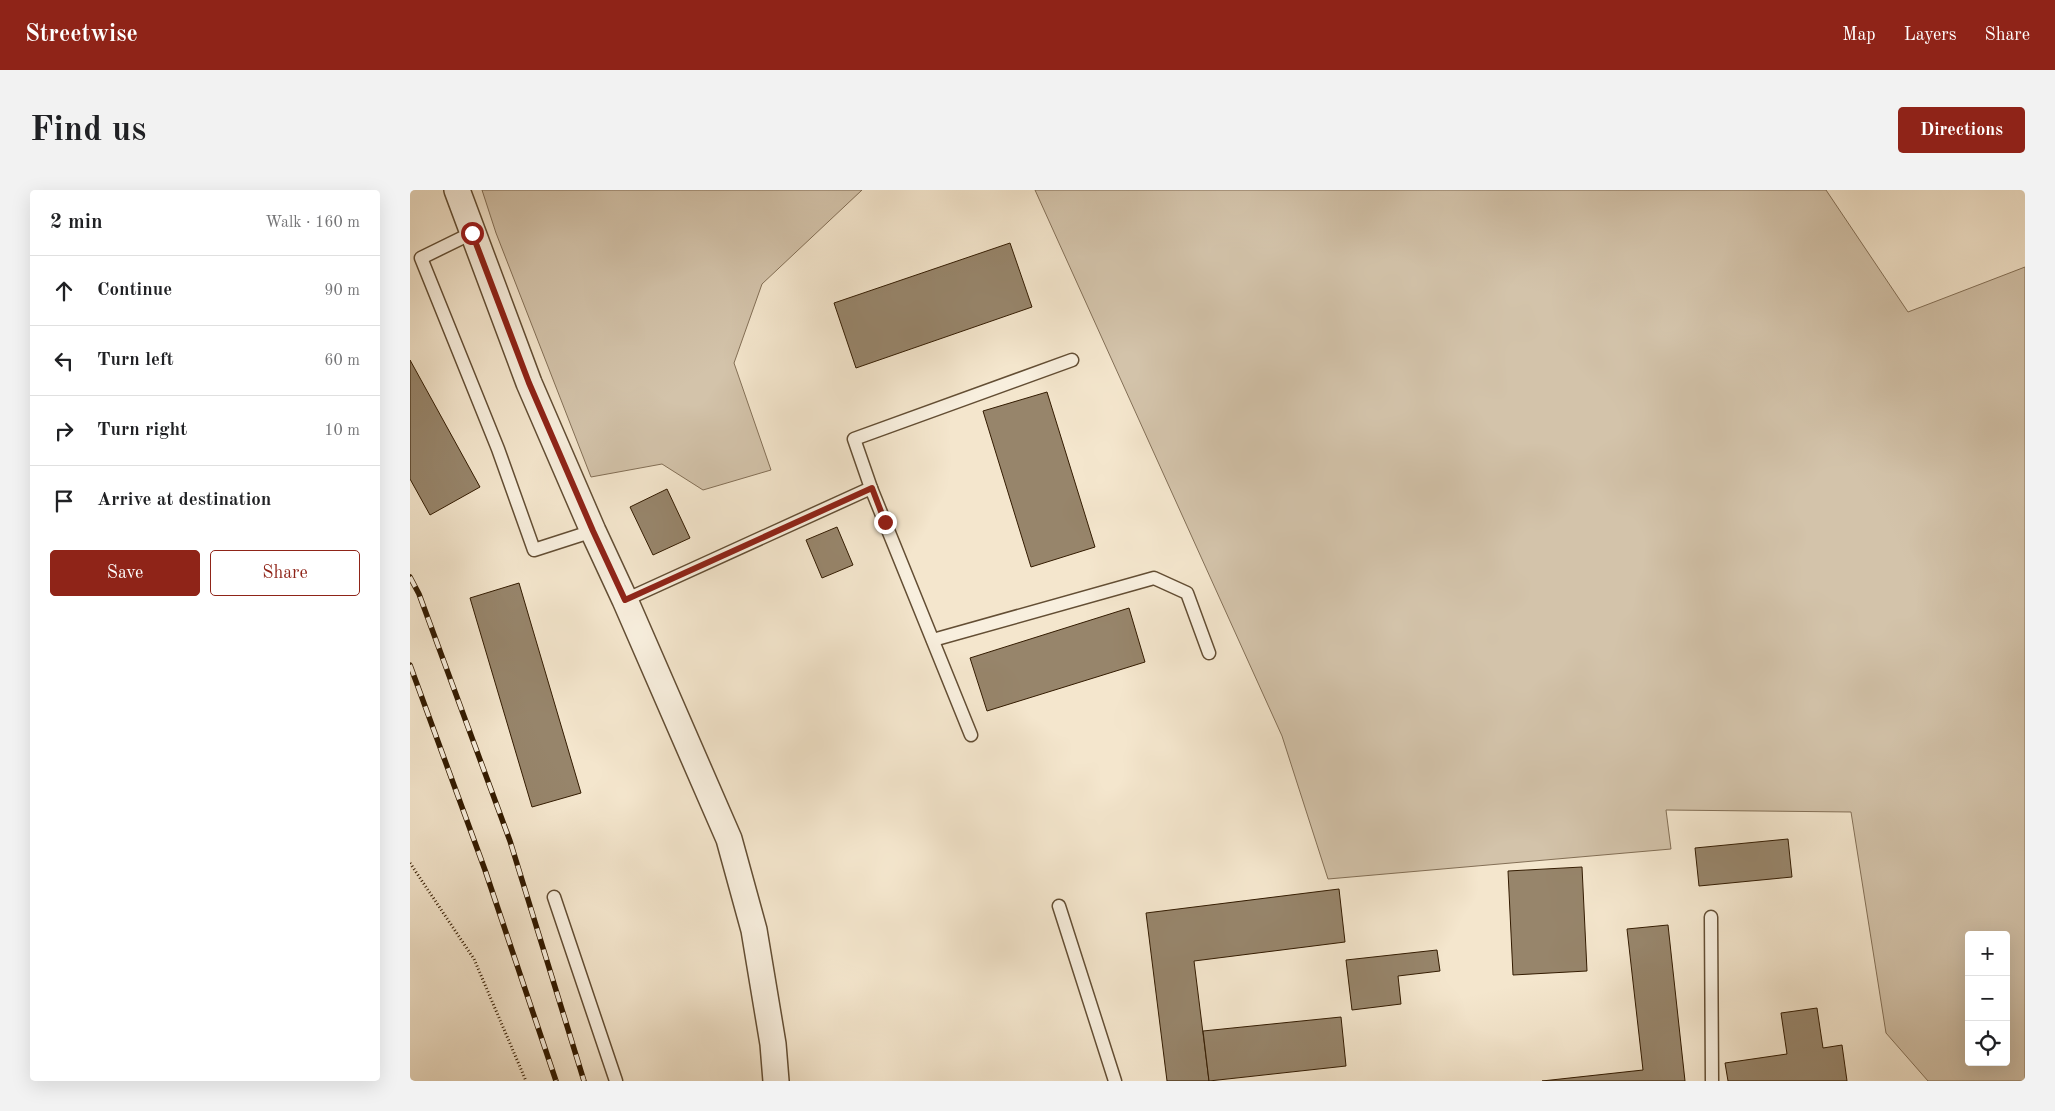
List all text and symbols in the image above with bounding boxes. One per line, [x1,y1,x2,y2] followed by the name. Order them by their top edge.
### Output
[25,23,138,47] text: Streetwise
[1842,26,1876,44] text: Map
[1904,26,1956,44] text: Layers
[1984,26,2030,44] text: Share
[1898,107,2025,153] button: Directions
[30,113,146,148] text: Find us
[50,212,103,233] text: 2 min
[265,215,360,231] text: Walk · 160 m
[461,222,484,245] route start
[50,277,78,305] icon: ahead
[97,281,172,300] text: Continue
[324,283,360,299] text: 90 m
[50,347,78,375] icon: left
[97,351,174,370] text: Turn left
[324,353,360,369] text: 60 m
[50,417,78,445] icon: right
[97,421,187,440] text: Turn right
[324,423,360,439] text: 10 m
[50,487,78,515] icon: arrive
[97,491,271,510] text: Arrive at destination
[874,511,897,534] route end
[50,550,200,596] button: Save
[210,550,360,596] button: Share
[1965,931,2010,1066] map controls
[1965,931,2010,976] button: +
[1965,976,2010,1021] button: −
[1965,1021,2010,1066] button: locate

